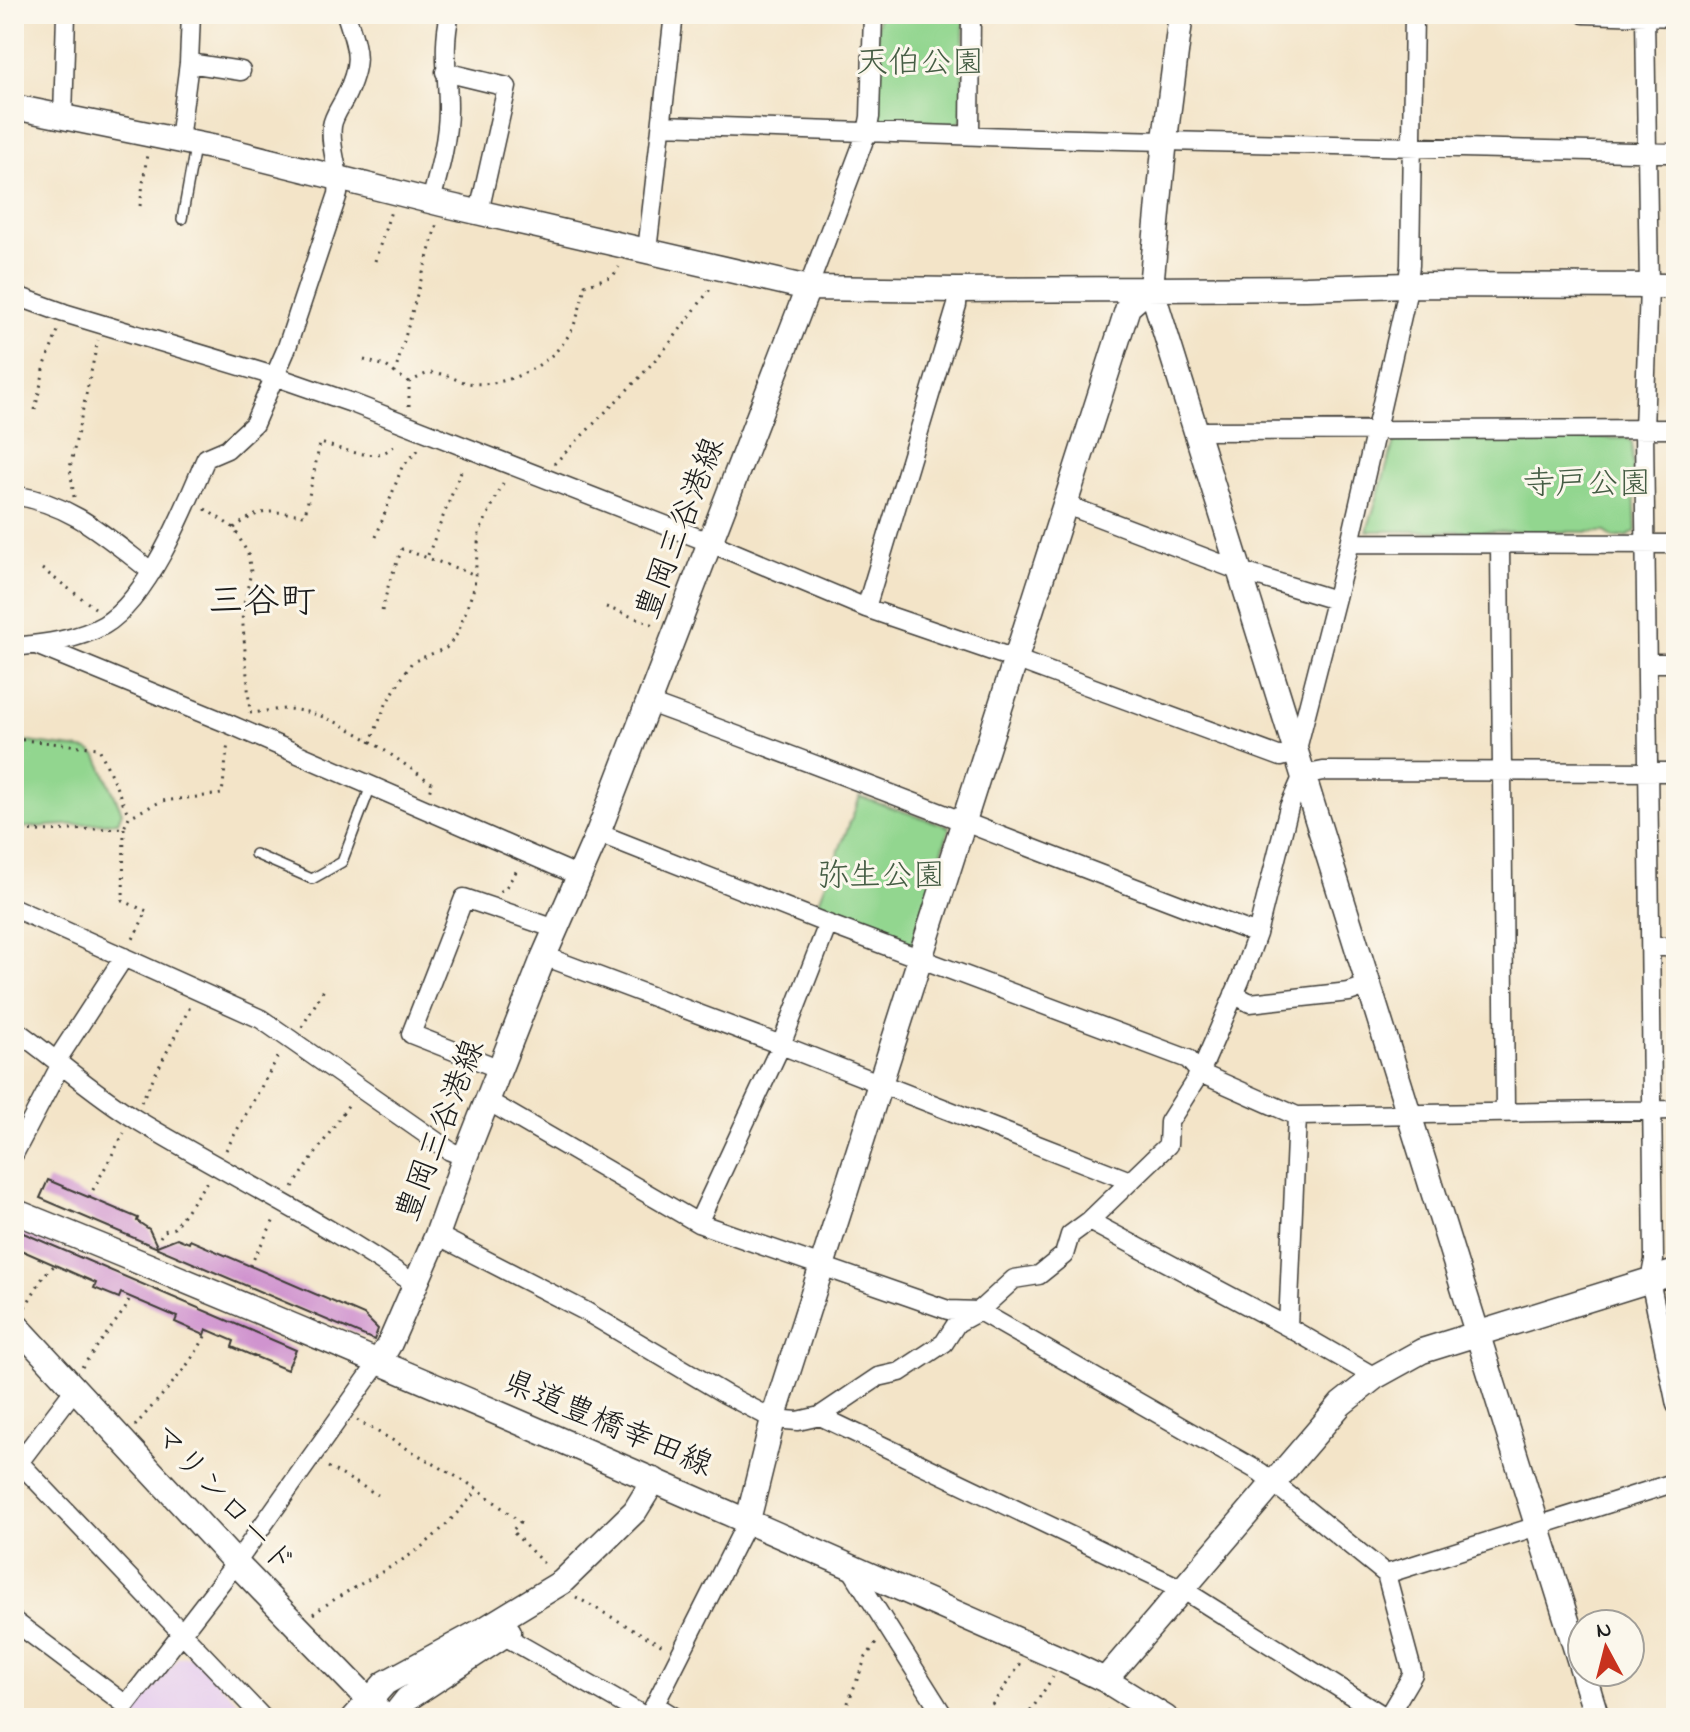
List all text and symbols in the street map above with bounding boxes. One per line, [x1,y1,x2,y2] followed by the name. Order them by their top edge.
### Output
[856,41,984,88] park label: 天伯公園
[626,431,738,627] street label: 豊岡三谷港線
[1523,462,1651,509] park label: 寺戸公園
[208,577,316,630] district label: 三谷町
[817,854,945,901] park label: 弥生公園
[386,1033,498,1229] street label: 豊岡三谷港線
[495,1360,719,1490] street label: 県道豊橋幸田線
[139,1414,305,1586] street label: マリンロード
[1566,1608,1646,1688] north arrow
[1595,1614,1613,1648] text: N

